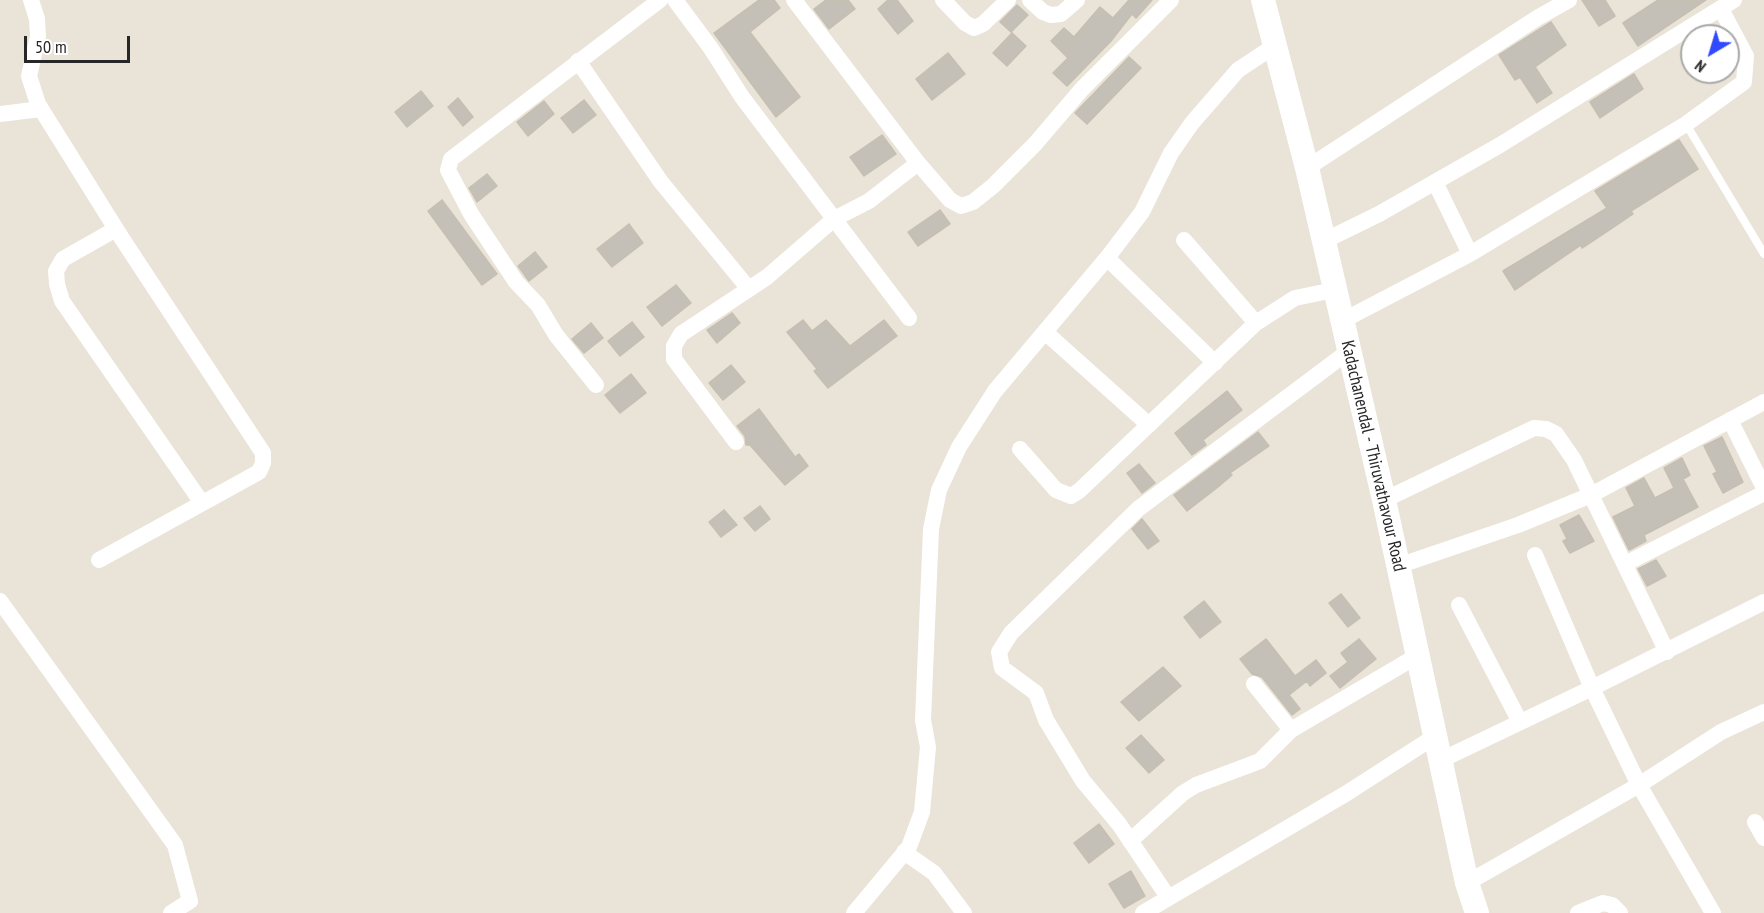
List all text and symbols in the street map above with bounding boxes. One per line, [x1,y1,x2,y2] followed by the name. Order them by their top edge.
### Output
[27,24,134,62] scale bar
[1680,24,1740,84] north arrow
[35,35,67,58] text: 50 m
[1691,56,1710,77] text: N
[1336,338,1410,574] street label: Kadachanendal - Thiruvathavour Road

